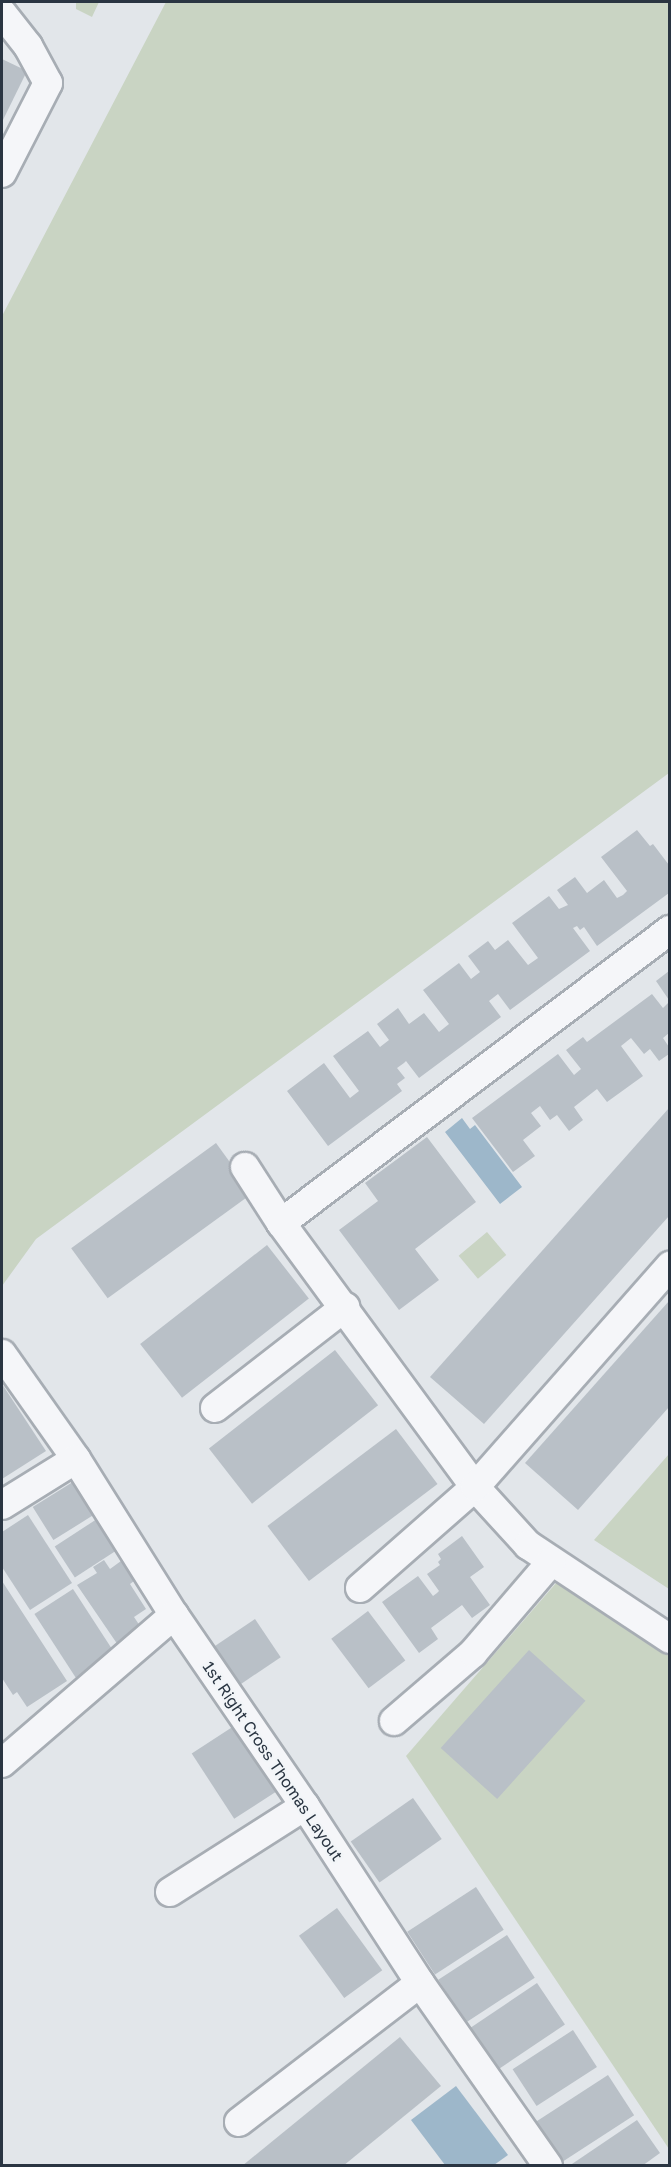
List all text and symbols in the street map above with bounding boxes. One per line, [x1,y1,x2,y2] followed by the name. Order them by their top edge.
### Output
[199,1658,347,1864] street label: 1st Right Cross Thomas Layout

